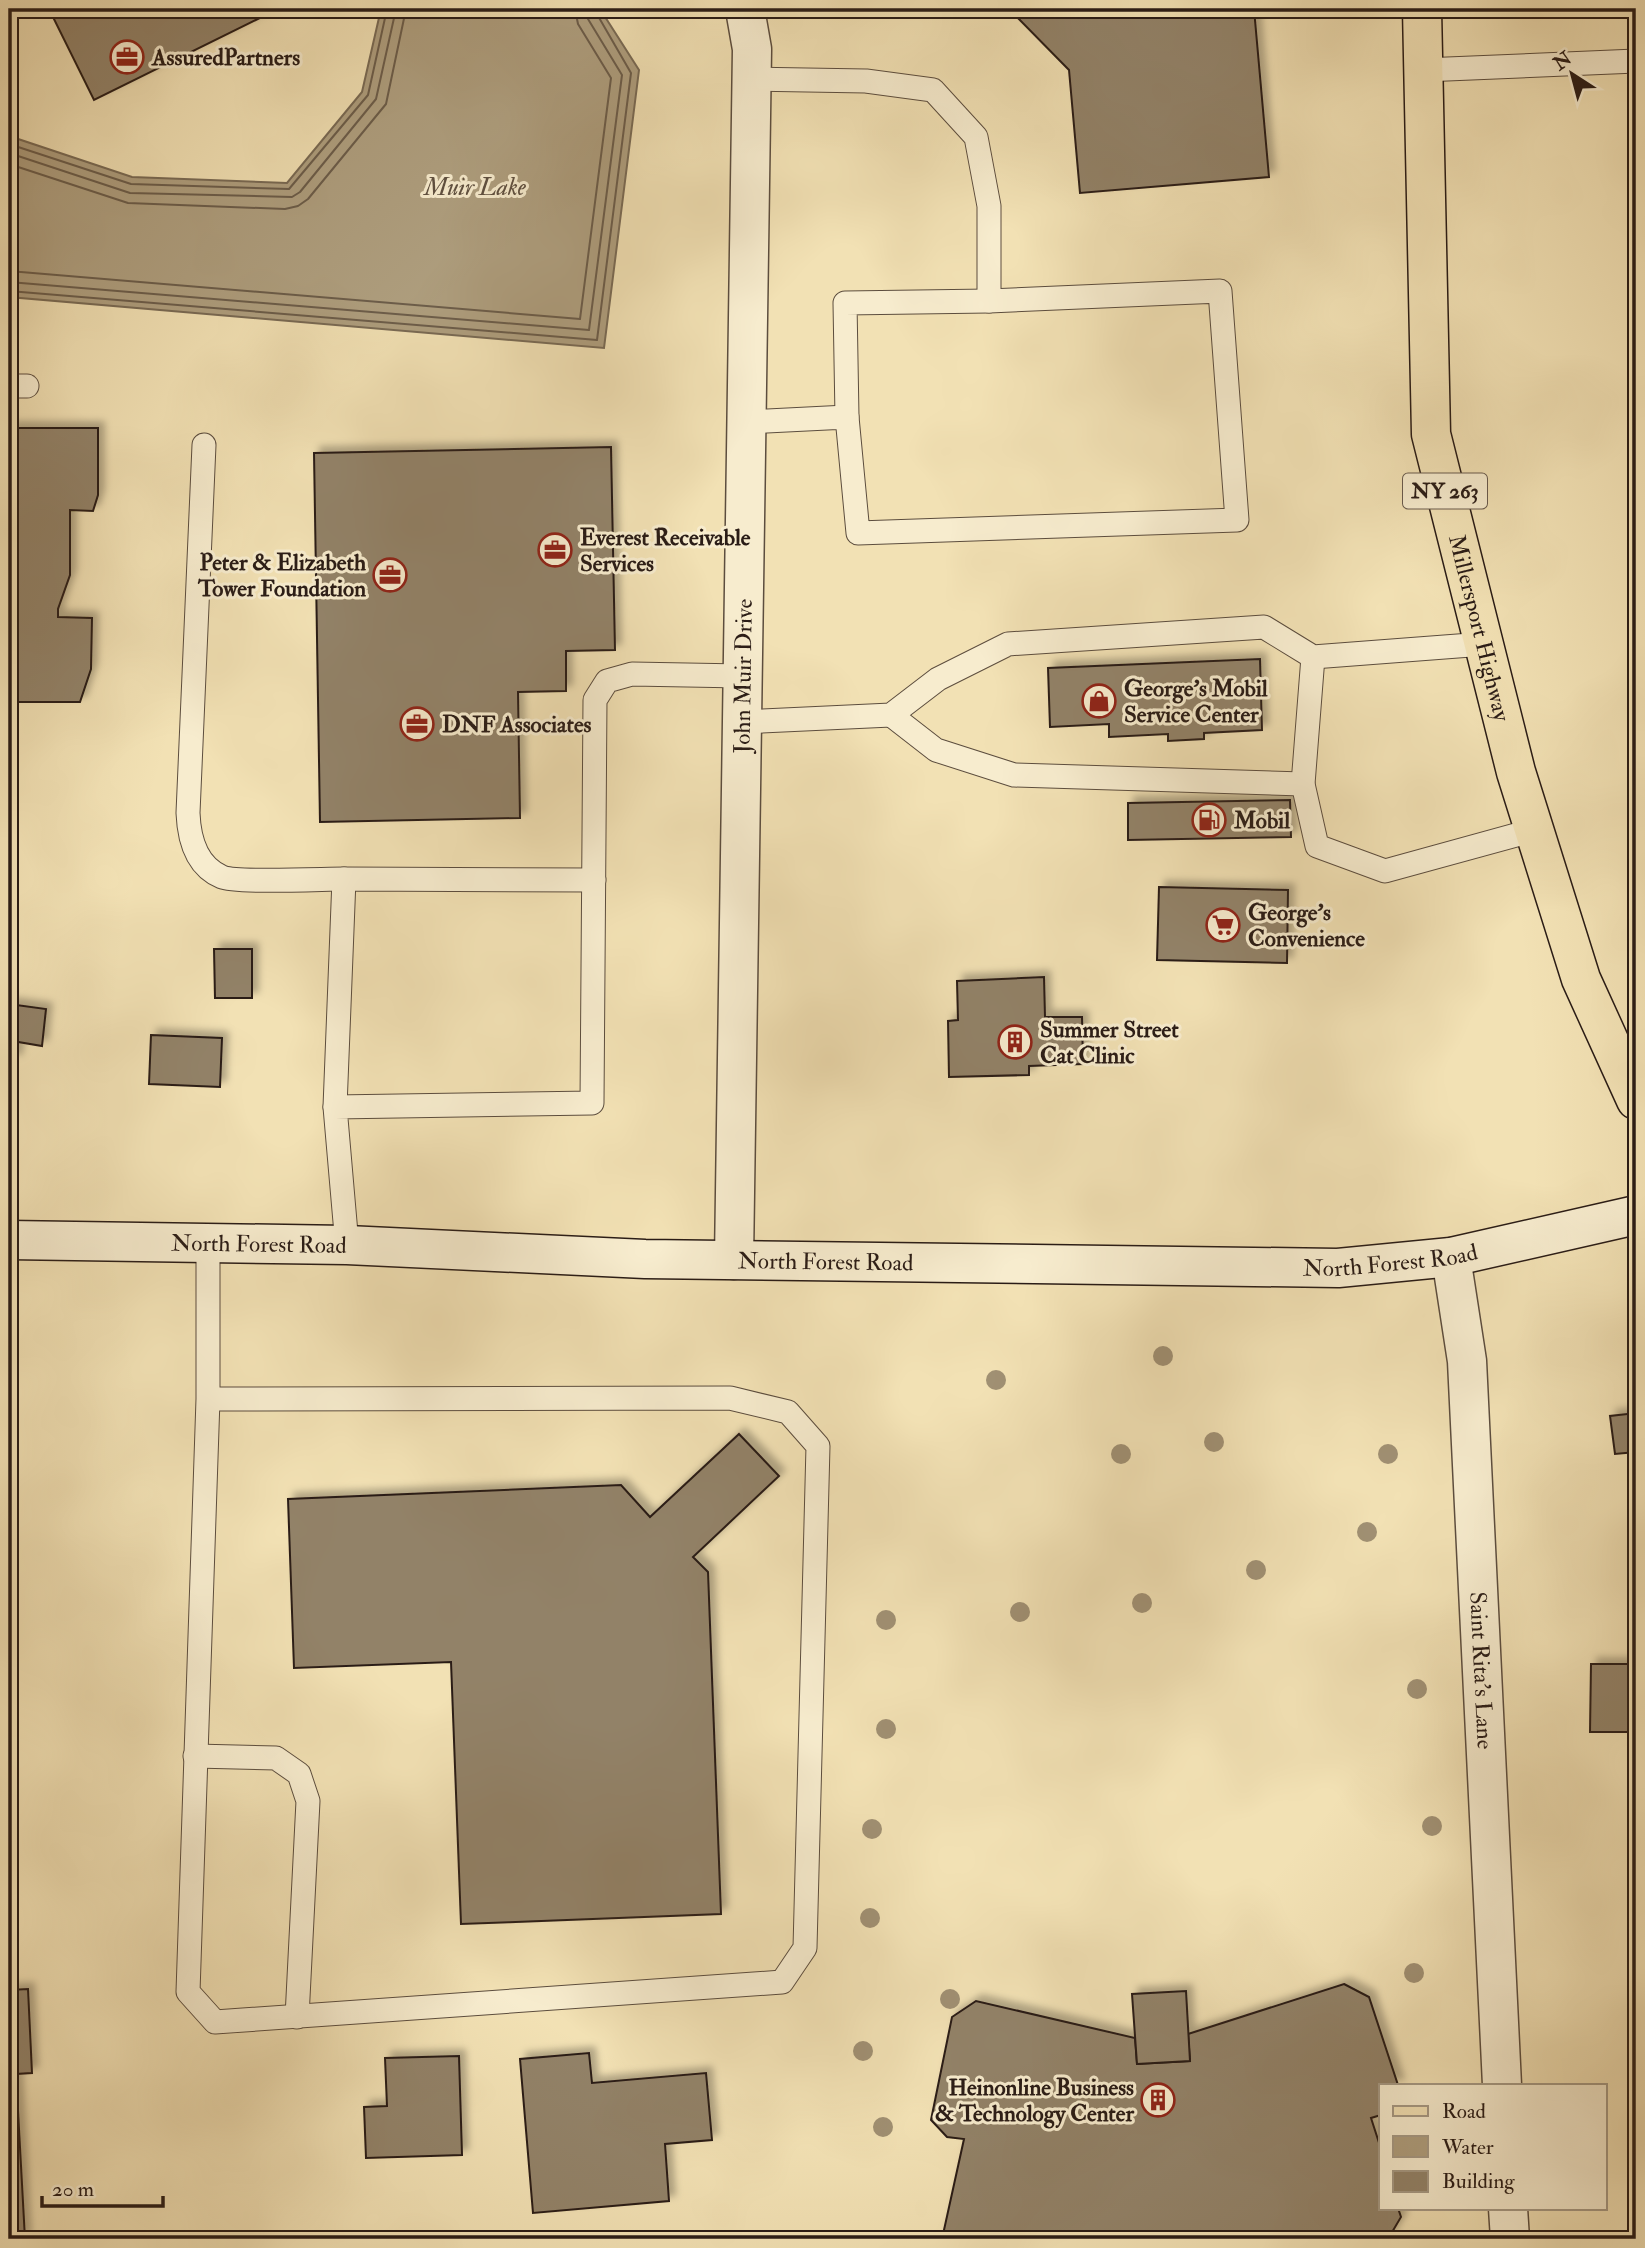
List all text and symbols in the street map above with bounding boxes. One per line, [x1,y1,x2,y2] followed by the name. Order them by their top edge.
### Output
[108,38,146,76] office icon: AssuredPartners
[1536,38,1606,108] north arrow
[151,43,300,72] place label: AssuredPartners
[1548,46,1577,76] text: N
[422,172,527,203] water label: Muir Lake
[1403,474,1487,508] road number: NY 263
[580,523,751,578] place label: Everest Receivable Services
[536,531,574,569] office icon: Everest Receivable Services
[1442,532,1517,725] street label: Millersport Highway
[197,548,366,603] place label: Peter & Elizabeth Tower Foundation
[371,556,409,594] office icon: Peter & Elizabeth Tower Foundation
[728,598,759,755] street label: John Muir Drive
[1124,674,1269,729] place label: George's Mobil Service Center
[1080,682,1118,720] shop icon: George's Mobil Service Center
[398,705,436,743] office icon: DNF Associates
[442,710,592,739] place label: DNF Associates
[1190,801,1228,839] fuel station icon: Mobil
[1233,806,1291,835] place label: Mobil
[1248,898,1365,953] place label: George's Convenience
[1204,906,1242,944] supermarket icon: George's Convenience
[1040,1015,1179,1070] place label: Summer Street Cat Clinic
[996,1023,1034,1061] building icon: Summer Street Cat Clinic
[171,1228,347,1260] street label: North Forest Road
[1303,1237,1480,1283] street label: North Forest Road
[738,1246,914,1277] street label: North Forest Road
[1463,1591,1500,1750] street label: Saint Rita's Lane
[935,2073,1134,2129] place label: Heinonline Business & Technology Center
[1139,2081,1177,2119] building icon: Heinonline Business & Technology Center
[1379,2084,1606,2210] legend
[1442,2098,1487,2125] text: Road
[1441,2134,1494,2161] text: Water
[42,2164,163,2208] scale bar
[1442,2168,1515,2195] text: Building
[52,2176,94,2203] text: 20 m

